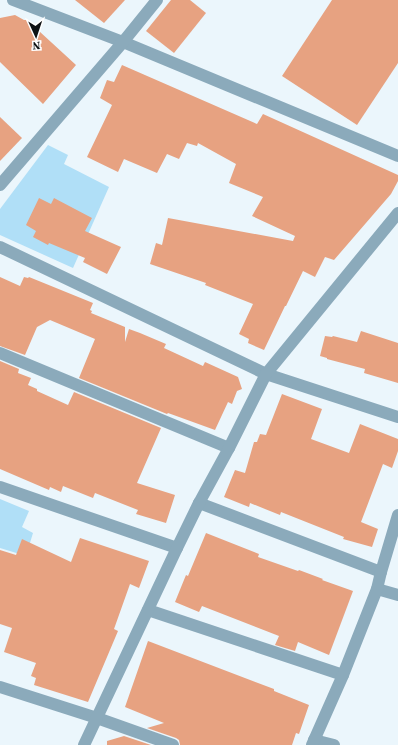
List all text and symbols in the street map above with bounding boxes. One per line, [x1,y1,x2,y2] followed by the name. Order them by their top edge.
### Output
[16,16,56,56] north arrow
[32,38,41,53] text: N

